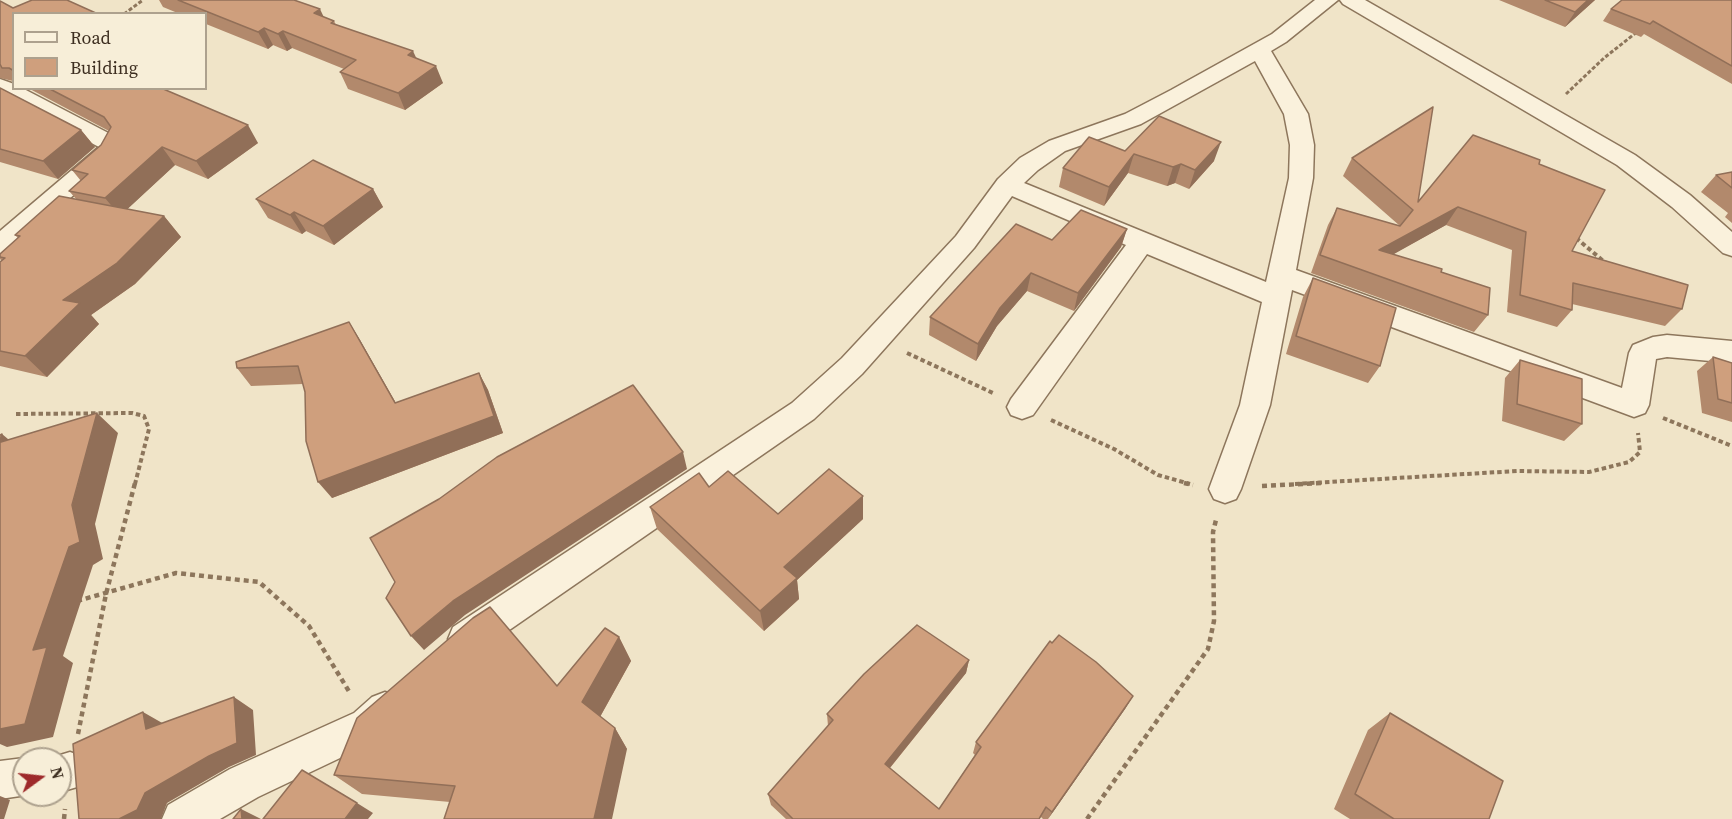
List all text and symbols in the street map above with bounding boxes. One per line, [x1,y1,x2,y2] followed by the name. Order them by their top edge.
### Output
[12,12,207,90] legend
[70,25,111,50] text: Road
[70,55,138,80] text: Building
[12,747,72,807] north arrow
[45,764,70,781] text: N

